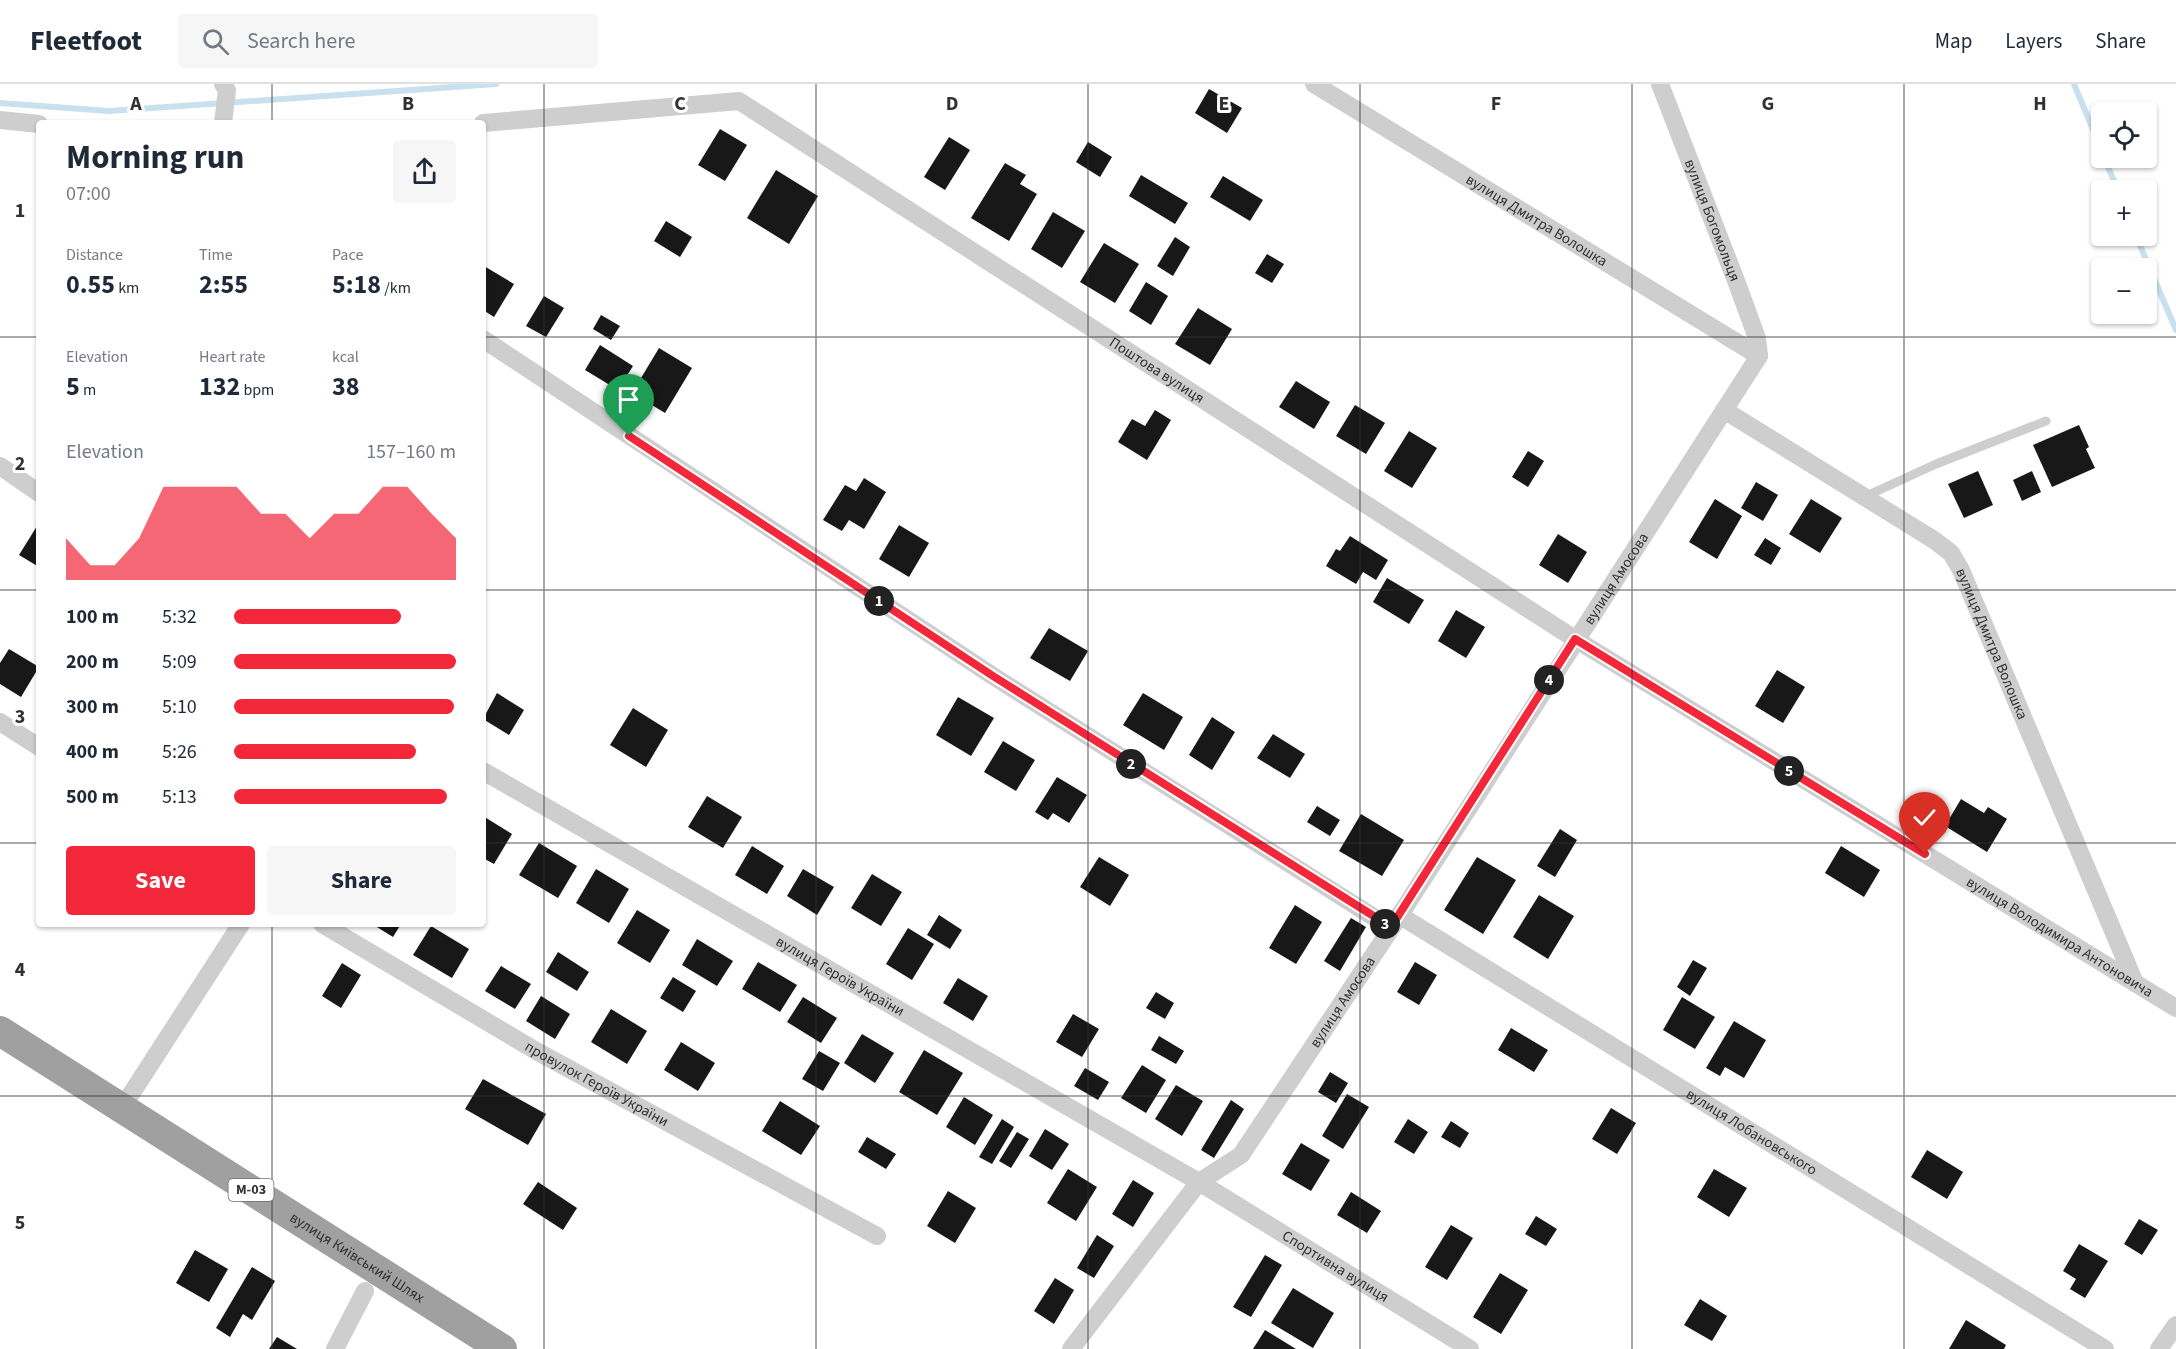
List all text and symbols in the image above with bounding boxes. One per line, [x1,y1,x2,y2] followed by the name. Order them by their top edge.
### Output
[178,14,598,68] search box
[30,21,142,61] text: Fleetfoot
[199,25,232,58] icon: search
[247,25,355,57] text: Search here
[1935,26,1972,56] text: Map
[2005,26,2062,56] text: Layers
[2095,26,2146,56] text: Share
[129,90,142,118] text: A
[402,90,414,118] text: B
[674,90,686,118] text: C
[946,90,958,118] text: D
[1219,90,1229,118] text: E
[1491,90,1501,118] text: F
[1762,90,1774,118] text: G
[2033,90,2047,118] text: H
[2091,102,2157,324] map controls
[2091,102,2157,168] button: locate
[66,134,244,181] text: Morning run
[393,140,456,203] button: share
[1679,156,1746,284] street label: вулиця Богомольця
[1462,169,1612,271] street label: вулиця Дмитра Волошка
[66,180,111,208] text: 07:00
[2091,180,2157,246] button: +
[15,197,25,225] text: 1
[66,244,123,266] text: Distance
[199,244,233,266] text: Time
[332,244,363,266] text: Pace
[2091,258,2157,324] button: −
[66,266,115,303] text: 0.55
[199,266,248,303] text: 2:55
[332,266,381,303] text: 5:18
[115,277,139,299] text: km
[381,277,411,299] text: /km
[1105,332,1209,408] street label: Поштова вулиця
[66,346,128,368] text: Elevation
[199,346,266,368] text: Heart rate
[332,346,359,368] text: kcal
[66,368,80,405] text: 5
[199,368,240,405] text: 132
[332,368,359,405] text: 38
[603,374,654,436] pin
[80,379,96,401] text: m
[240,379,274,401] text: bpm
[612,383,645,416] icon: arrive
[66,438,144,466] text: Elevation
[366,438,456,466] text: 157–160 m
[15,450,25,478] text: 2
[1579,528,1653,629] street label: вулиця Амосова
[1951,565,2033,723] street label: вулиця Дмитра Волошка
[864,586,894,616] pin: 1
[875,590,883,612] text: 1
[66,603,119,631] text: 100 m
[162,603,197,631] text: 5:32
[66,648,119,676] text: 200 m
[162,648,197,676] text: 5:09
[1534,665,1564,695] pin: 4
[1545,669,1553,691] text: 4
[66,693,119,721] text: 300 m
[162,693,197,721] text: 5:10
[15,703,25,731] text: 3
[66,738,119,766] text: 400 m
[162,738,197,766] text: 5:26
[1116,749,1146,779] pin: 2
[1127,753,1135,775] text: 2
[1774,756,1804,786] pin: 5
[1785,760,1793,782] text: 5
[66,783,119,811] text: 500 m
[162,783,197,811] text: 5:13
[1899,792,1950,854] pin
[1908,801,1941,834] icon: check
[66,846,255,915] button: Save
[267,846,456,915] button: Share
[1962,871,2157,1002] street label: вулиця Володимира Антоновича
[1370,909,1400,939] pin: 3
[1381,913,1389,935] text: 3
[772,931,909,1021] street label: вулиця Героїв України
[1304,952,1380,1052] street label: вулиця Амосова
[15,956,26,984] text: 4
[521,1036,673,1132] street label: провулок Героїв України
[1682,1083,1821,1180] street label: вулиця Лобановського
[228,1179,274,1201] road number: М-03
[286,1207,429,1308] street label: вулиця Київський Шлях
[15,1209,25,1237] text: 5
[1278,1225,1393,1307] street label: Спортивна вулиця

